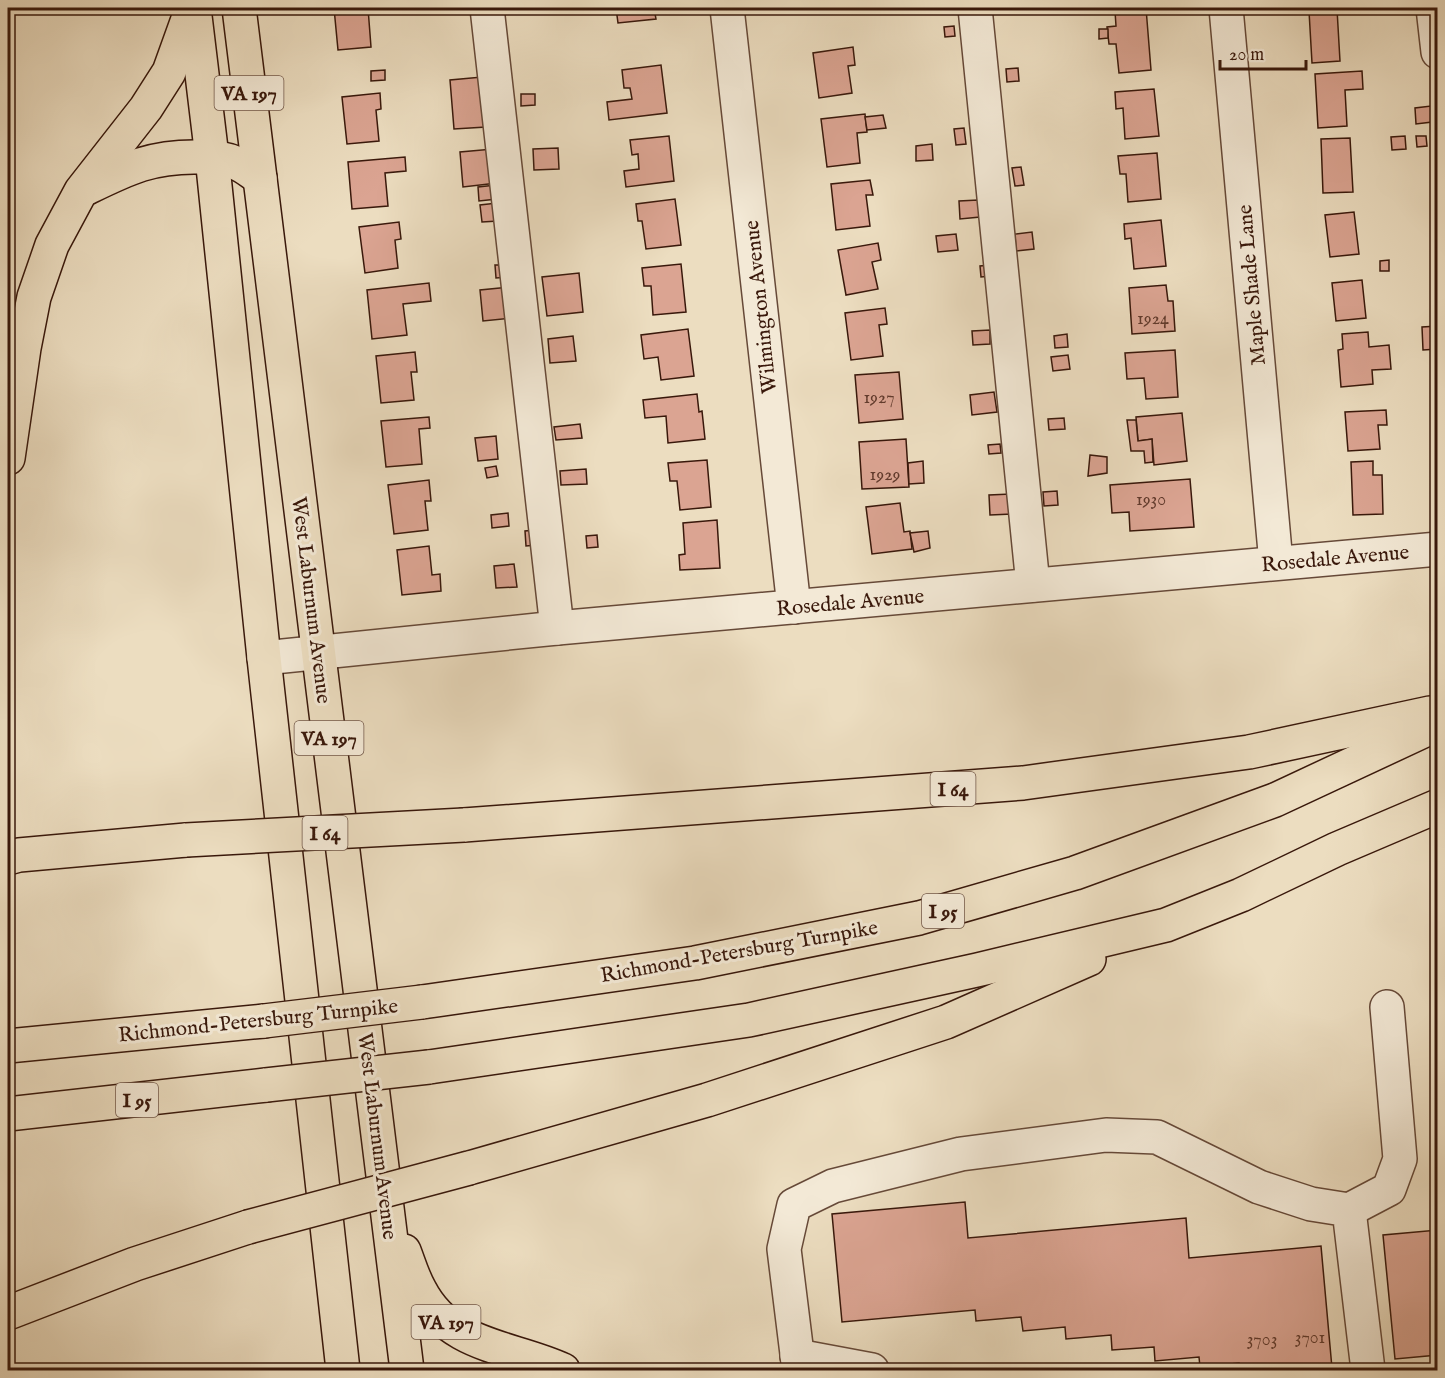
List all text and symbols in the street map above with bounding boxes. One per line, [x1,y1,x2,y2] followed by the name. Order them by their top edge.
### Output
[1220,33,1306,71] scale bar
[1229,44,1264,67] text: 20 m
[214,76,284,110] road number: VA 197
[1232,203,1273,366] street label: Maple Shade Lane
[739,218,784,395] street label: Wilmington Avenue
[1137,308,1169,331] house number: 1924
[863,387,895,410] house number: 1927
[870,464,900,487] house number: 1929
[1136,489,1166,512] house number: 1930
[284,495,337,706] street label: West Laburnum Avenue
[1260,540,1411,579] street label: Rosedale Avenue
[775,584,926,623] street label: Rosedale Avenue
[294,721,364,755] road number: VA 197
[930,772,976,806] road number: I 64
[302,816,348,850] road number: I 64
[922,894,964,928] road number: I 95
[598,915,880,990] street label: Richmond-Petersburg Turnpike
[117,993,400,1050] street label: Richmond-Petersburg Turnpike
[350,1031,403,1242] street label: West Laburnum Avenue
[116,1083,158,1117] road number: I 95
[412,1305,480,1339] road number: VA 197
[1295,1327,1325,1350] house number: 3701
[1247,1329,1277,1352] house number: 3703

